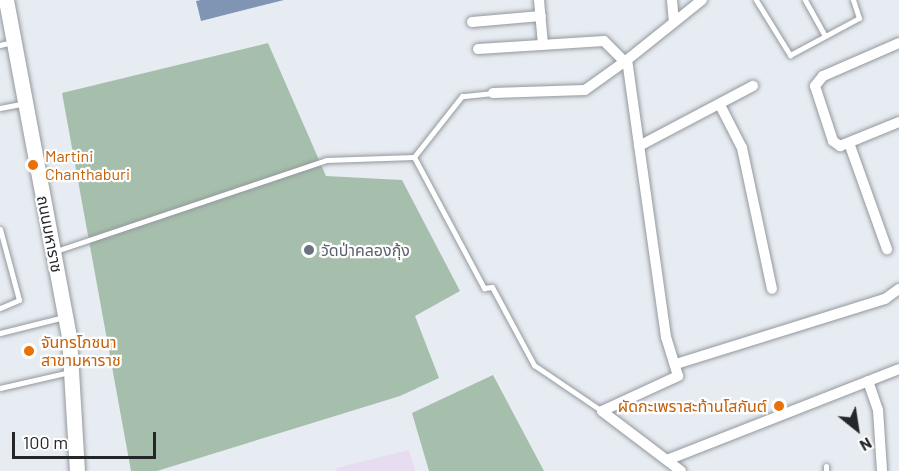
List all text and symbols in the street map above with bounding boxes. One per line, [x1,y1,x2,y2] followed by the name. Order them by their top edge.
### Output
[45,146,130,184] place label: Martini Chanthaburi
[26,158,40,172] marker: Martini Chanthaburi
[33,194,67,274] street label: ถนนมหาราช
[321,240,410,260] place label: วัดป่าคลองกุ้ง
[302,243,316,257] marker: วัดป่าคลองกุ้ง
[41,332,121,370] place label: จันทรโภชนา สาขามหาราช
[22,344,36,358] marker: จันทรโภชนา สาขามหาราช
[618,396,767,416] place label: ผัดกะเพราสะท้านโสกันต์
[772,399,786,413] marker: ผัดกะเพราสะท้านโสกันต์
[827,399,887,459] north arrow
[15,420,159,458] scale bar
[23,431,68,453] text: 100 m
[857,434,876,456] text: N

